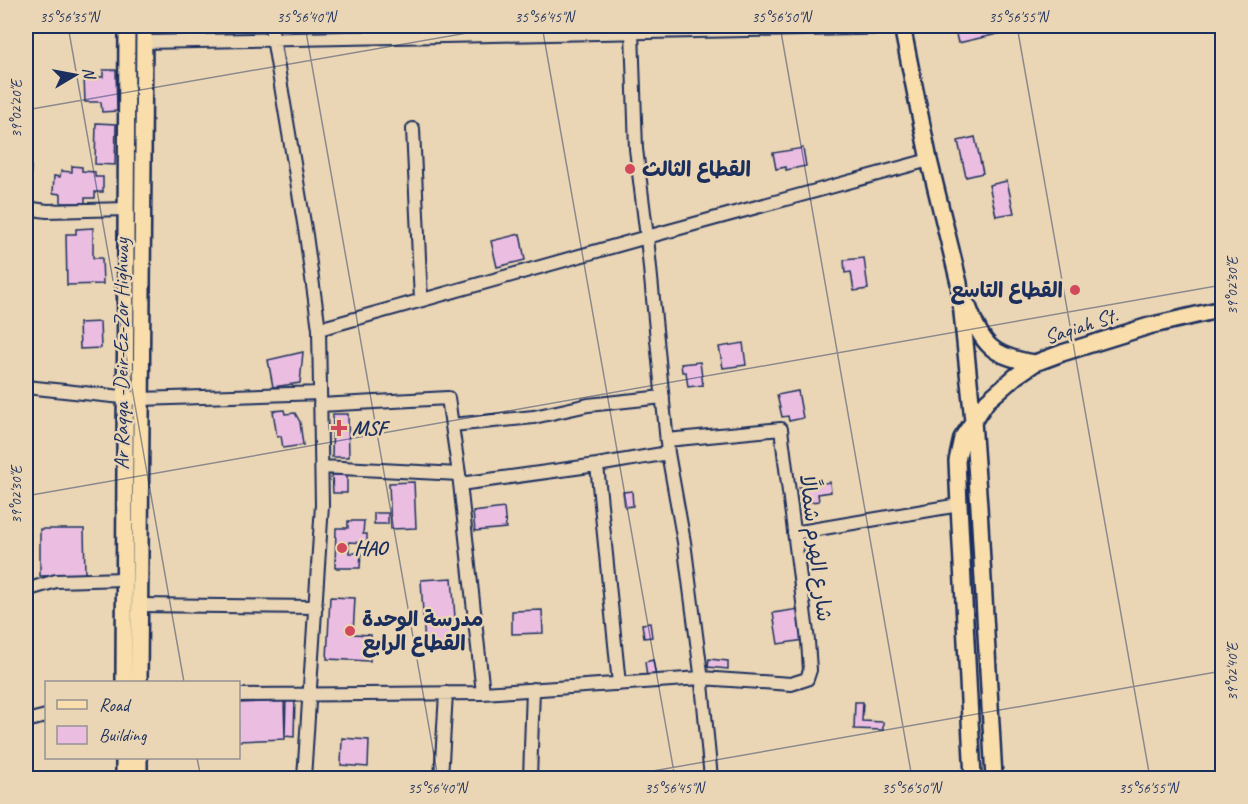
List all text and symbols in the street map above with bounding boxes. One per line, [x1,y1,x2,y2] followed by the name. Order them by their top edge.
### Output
[39,8,102,27] text: 35°56'35"N
[276,8,339,27] text: 35°56'40"N
[514,8,577,27] text: 35°56'45"N
[751,8,814,27] text: 35°56'50"N
[988,8,1051,27] text: 35°56'55"N
[45,45,105,105] north arrow
[78,66,100,82] text: N
[7,78,26,138] text: 39°02'20"E
[642,156,751,183] place label: القطاع الثالث
[623,162,637,176] marker: القطاع الثالث
[108,236,134,470] street label: Ar Raqqa -Deir-Ez-Zor Highway
[1223,255,1242,315] text: 39°02'30"E
[950,277,1063,305] place label: القطاع التاسع
[1068,283,1082,297] marker: القطاع التاسع
[1041,302,1122,350] street label: Saqiah St.
[352,415,391,441] place label: MSF
[330,419,348,437] marker: MSF
[7,464,26,524] text: 39°02'30"E
[791,472,842,624] street label: شارع الهرم شمالًا
[354,535,389,561] place label: HAO
[335,541,349,555] marker: HAO
[362,606,483,658] place label: مدرسة الوحدة القطاع الرابع
[343,624,357,638] marker: مدرسة الوحدة القطاع الرابع
[1223,641,1242,701] text: 39°02'40"E
[45,681,240,759] legend
[99,694,132,716] text: Road
[99,724,148,746] text: Building
[407,779,470,798] text: 35°56'40"N
[644,779,707,798] text: 35°56'45"N
[881,779,944,798] text: 35°56'50"N
[1118,779,1181,798] text: 35°56'55"N

